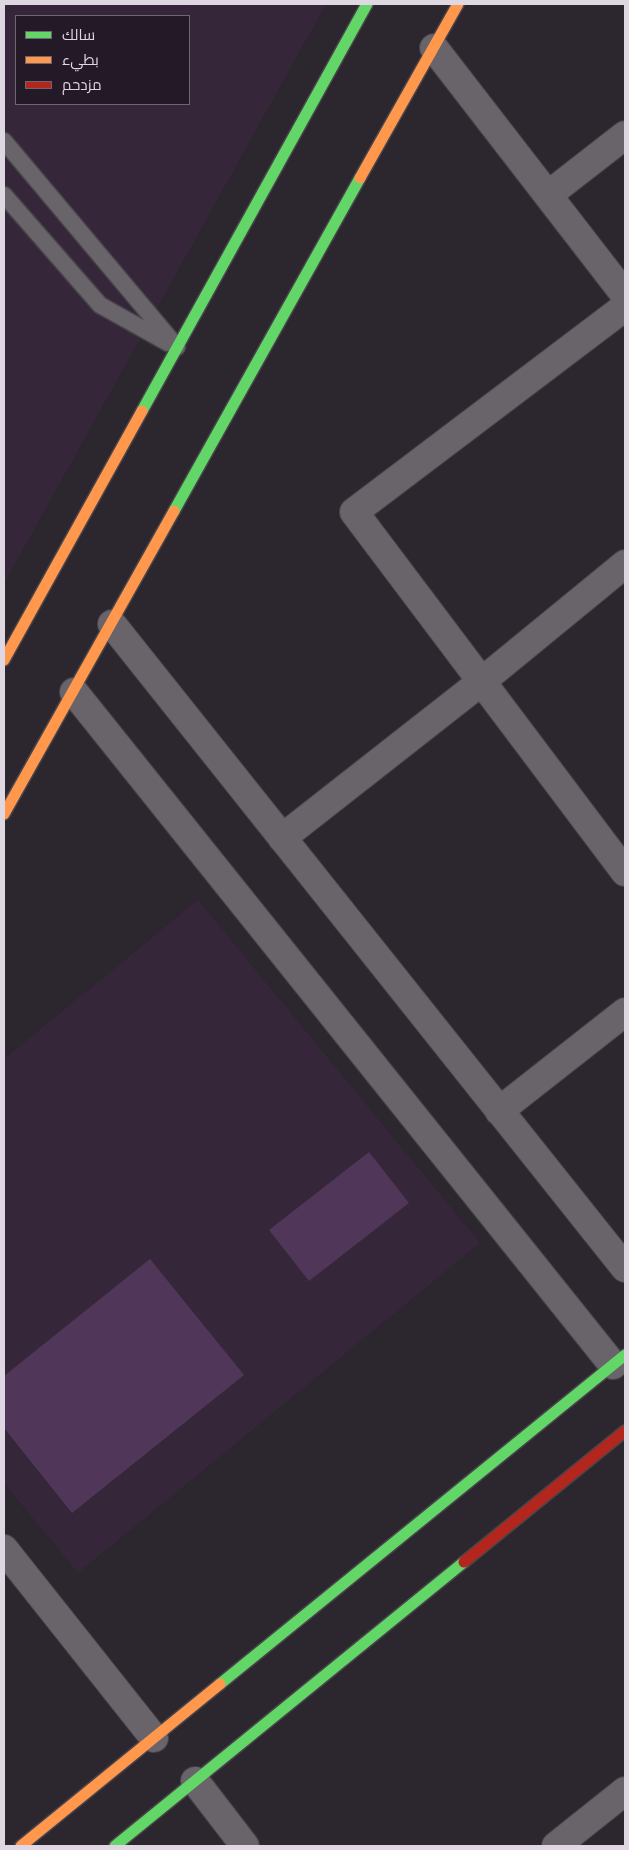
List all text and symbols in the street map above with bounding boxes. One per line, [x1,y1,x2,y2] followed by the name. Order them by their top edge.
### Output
[15,15,190,105] legend
[62,26,95,44] text: سالك
[62,51,99,69] text: بطيء
[62,76,102,94] text: مزدحم

